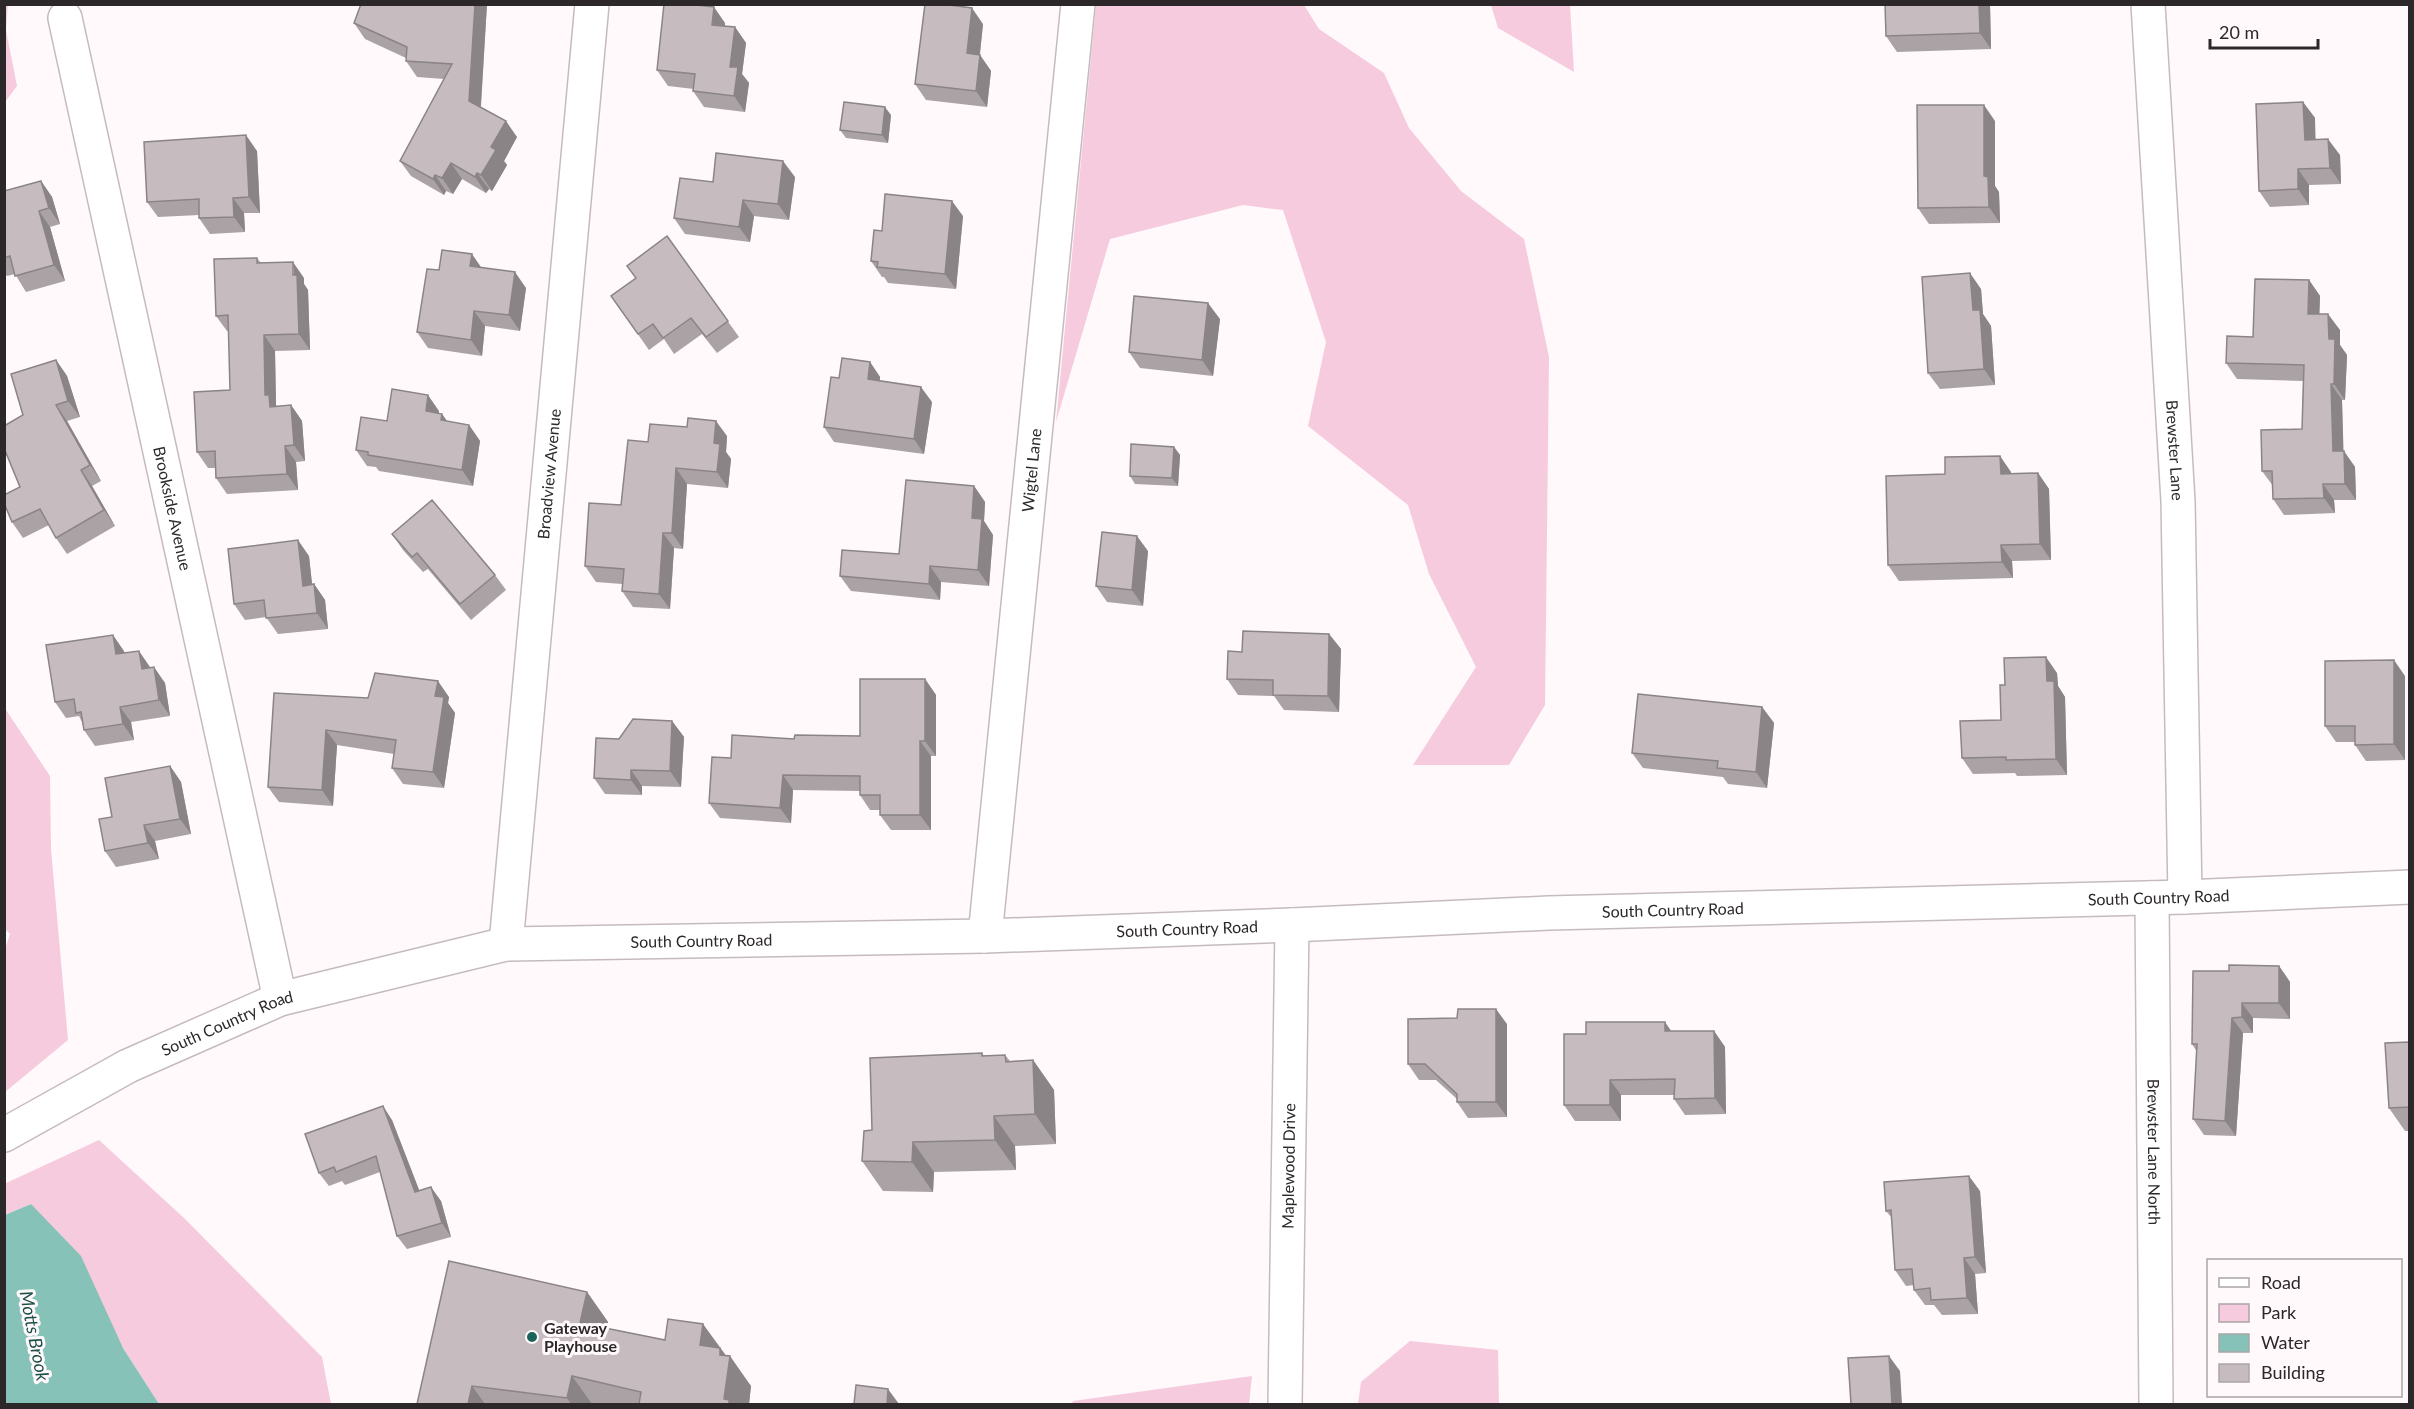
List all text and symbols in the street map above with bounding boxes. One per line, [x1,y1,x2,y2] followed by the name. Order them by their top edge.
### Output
[2210,12,2318,50] scale bar
[2219,21,2259,43] text: 20 m
[2163,399,2188,501] street label: Brewster Lane
[533,408,564,540] street label: Broadview Avenue
[1017,427,1045,513] street label: Wigtel Lane
[150,444,196,572] street label: Brookside Avenue
[2087,885,2230,908] street label: South Country Road
[1602,898,1744,921] street label: South Country Road
[1116,916,1258,940] street label: South Country Road
[630,930,772,951] street label: South Country Road
[158,986,295,1059] street label: South Country Road
[2144,1079,2165,1225] street label: Brewster Lane North
[1278,1103,1298,1229] street label: Maplewood Drive
[2207,1259,2402,1397] legend
[2261,1271,2301,1293] text: Road
[15,1289,55,1383] water label: Motts Brook
[2261,1301,2297,1323] text: Park
[544,1318,617,1355] place label: Gateway Playhouse
[525,1330,539,1344] marker: Gateway Playhouse
[2261,1331,2310,1353] text: Water
[2261,1361,2325,1383] text: Building

